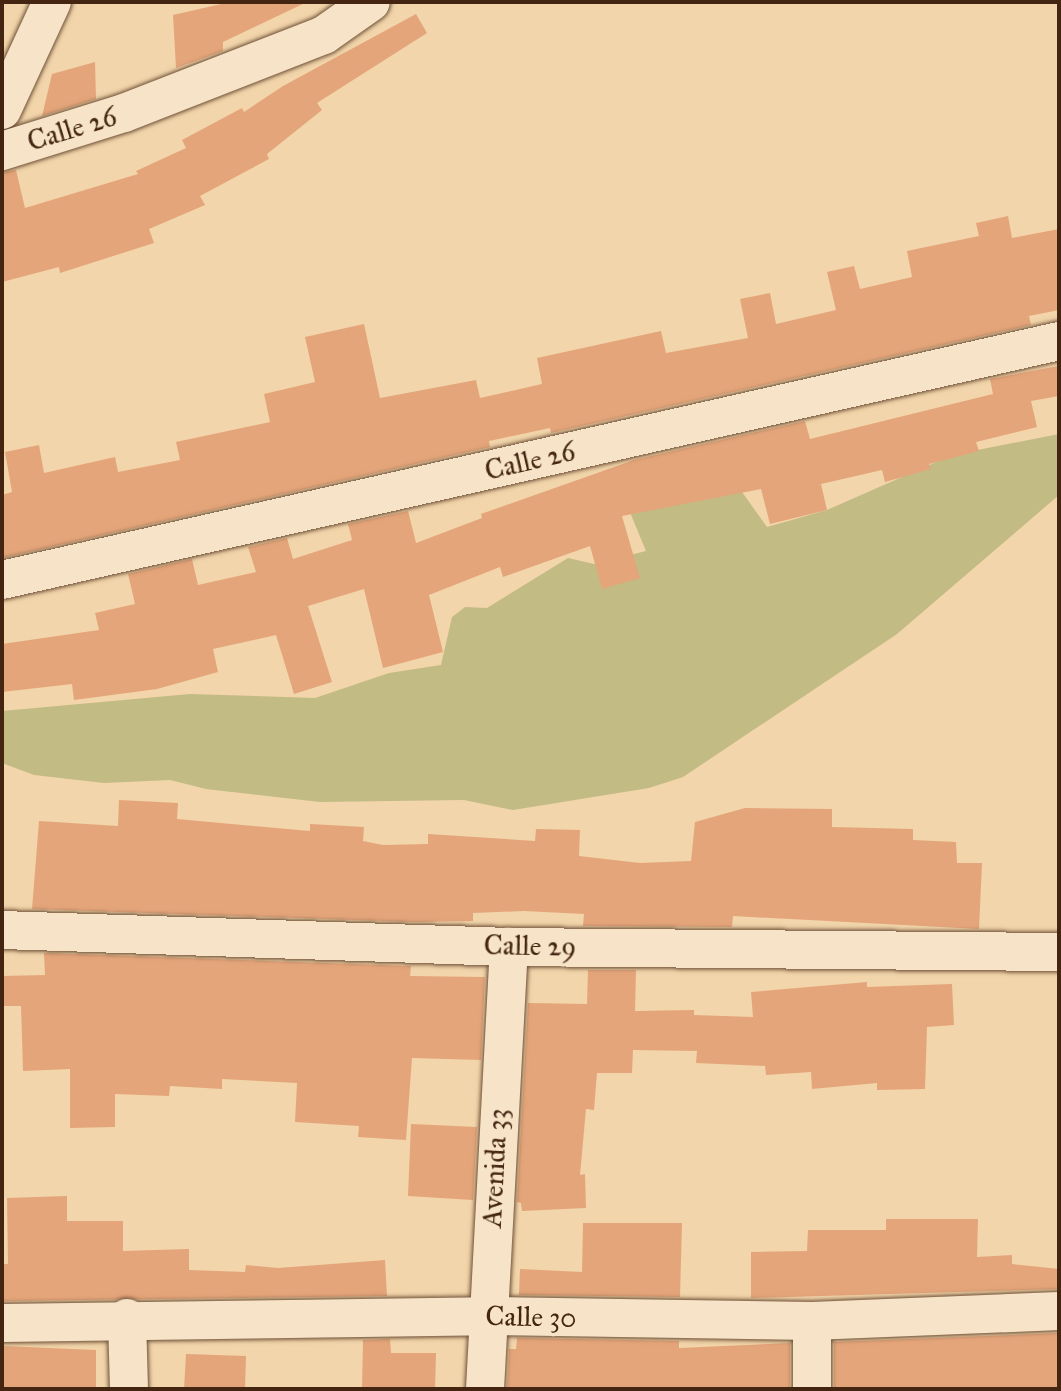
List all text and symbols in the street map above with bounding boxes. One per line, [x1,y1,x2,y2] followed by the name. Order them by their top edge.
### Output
[23,100,121,158] street label: Calle 26
[481,434,579,488] street label: Calle 26
[483,928,577,964] street label: Calle 29
[475,1107,515,1229] street label: Avenida 33
[485,1299,577,1335] street label: Calle 30

